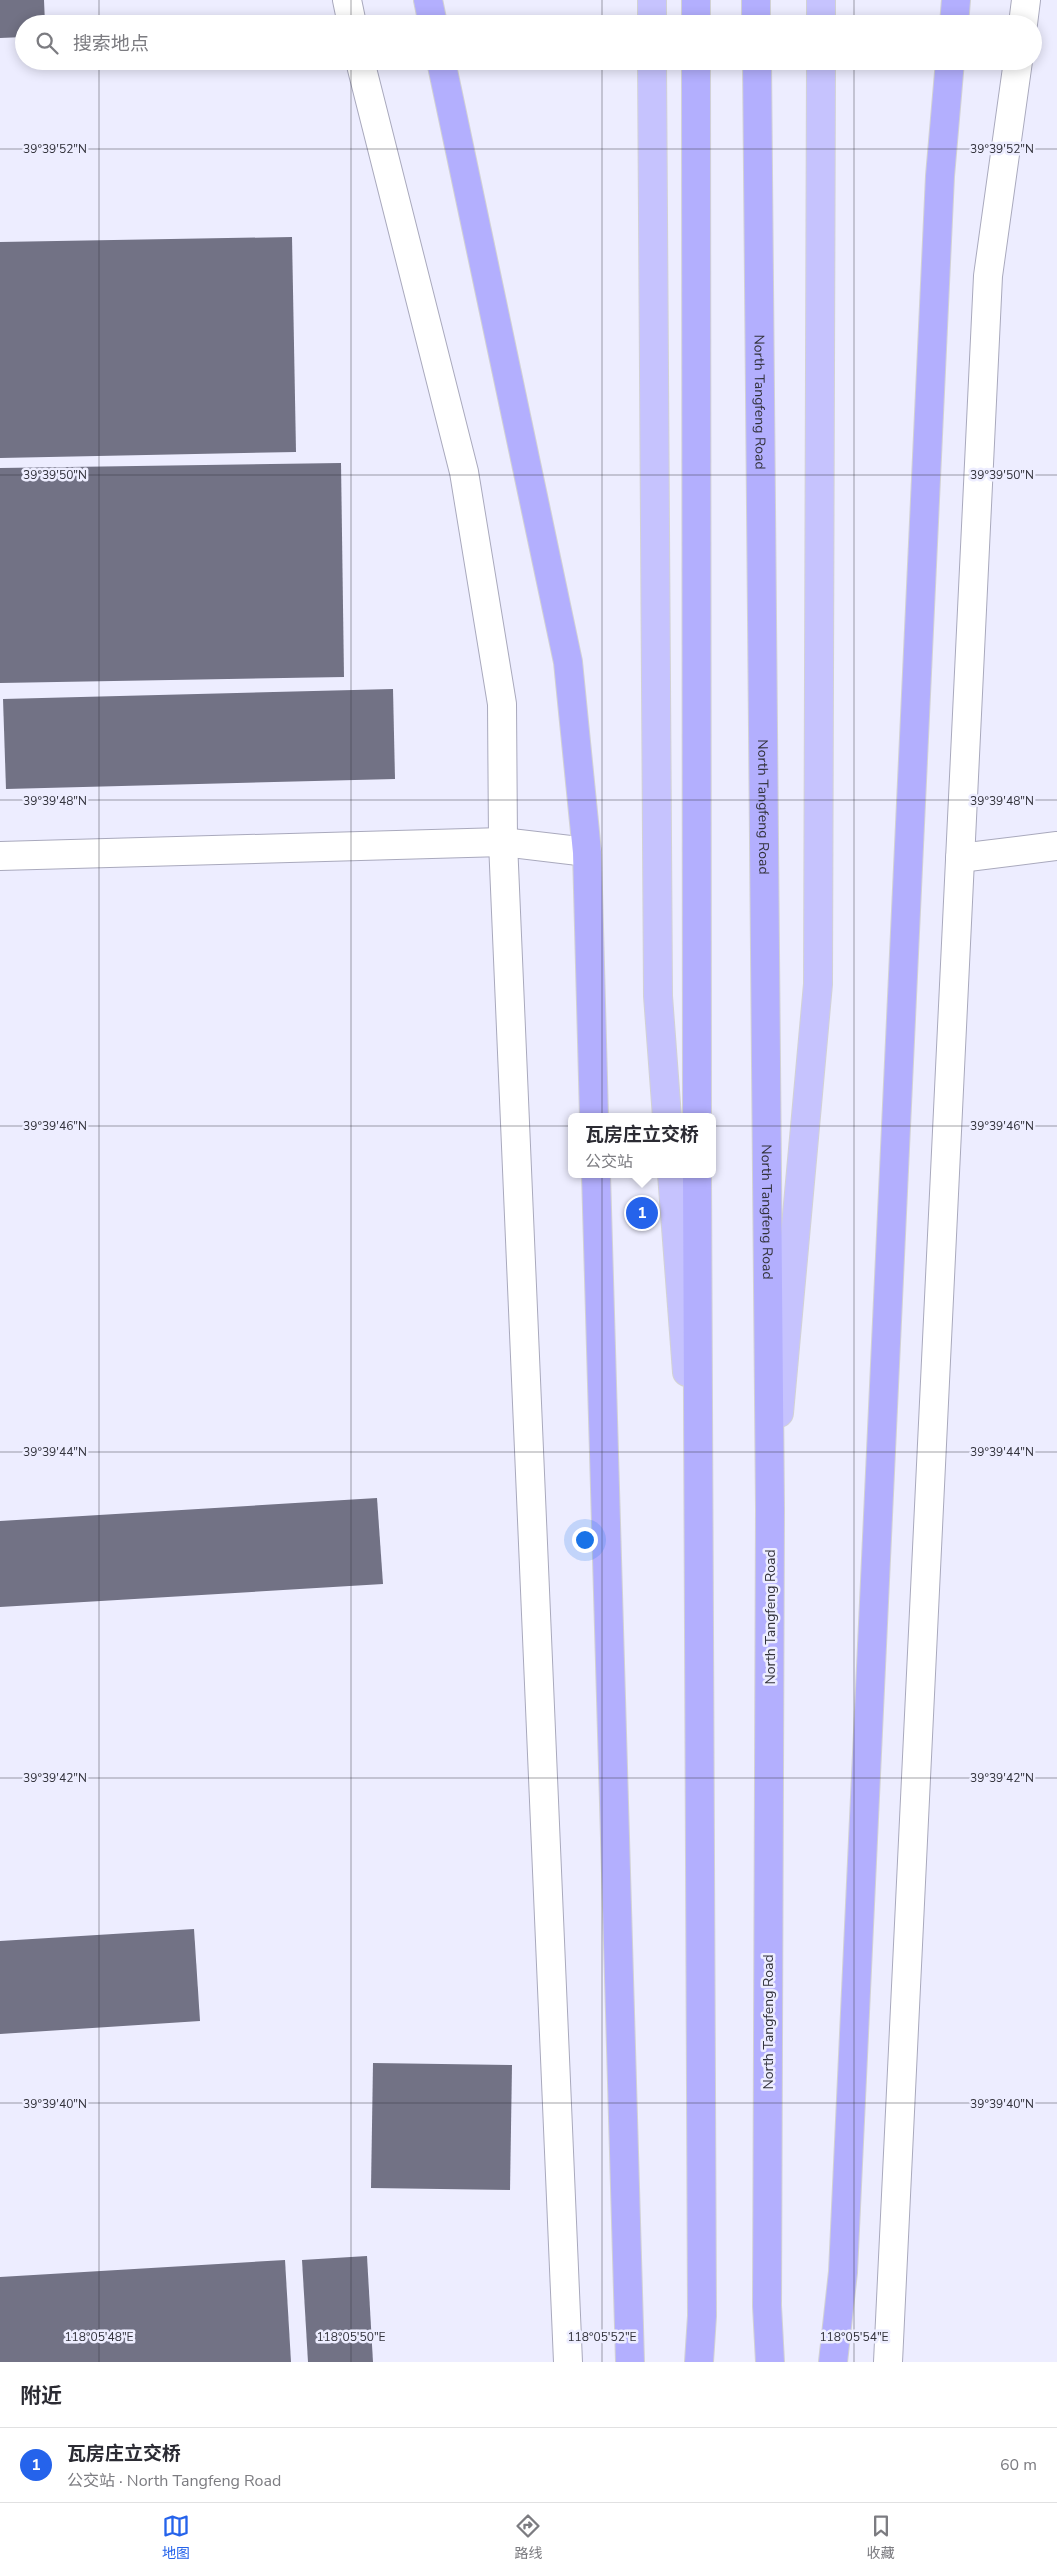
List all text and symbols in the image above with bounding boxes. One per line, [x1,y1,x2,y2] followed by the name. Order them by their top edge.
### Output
[15,15,1042,70] search box
[33,29,61,57] icon: search
[73,31,149,57] text: 搜索地点
[23,141,87,157] text: 39°39'52"N
[970,141,1034,157] text: 39°39'52"N
[749,334,770,470] street label: North Tangfeng Road
[23,467,87,483] text: 39°39'50"N
[970,467,1034,483] text: 39°39'50"N
[753,739,773,875] street label: North Tangfeng Road
[23,793,87,809] text: 39°39'48"N
[970,793,1034,809] text: 39°39'48"N
[568,1113,716,1178] popup
[23,1118,87,1134] text: 39°39'46"N
[970,1118,1034,1134] text: 39°39'46"N
[585,1122,699,1148] text: 瓦房庄立交桥
[757,1144,777,1280] street label: North Tangfeng Road
[585,1151,633,1173] text: 公交站
[626,1194,658,1232] pin: 1
[23,1444,87,1460] text: 39°39'44"N
[970,1444,1034,1460] text: 39°39'44"N
[572,1527,598,1553] your location
[761,1549,780,1685] street label: North Tangfeng Road
[23,1770,87,1786] text: 39°39'42"N
[970,1770,1034,1786] text: 39°39'42"N
[759,1954,778,2090] street label: North Tangfeng Road
[23,2096,87,2112] text: 39°39'40"N
[970,2096,1034,2112] text: 39°39'40"N
[64,2329,134,2345] text: 118°05'48"E
[316,2329,386,2345] text: 118°05'50"E
[567,2329,637,2345] text: 118°05'52"E
[819,2329,889,2345] text: 118°05'54"E
[20,2382,62,2410] text: 附近
[67,2441,181,2467] text: 瓦房庄立交桥
[31,2454,41,2476] text: 1
[1000,2454,1037,2476] text: 60 m
[67,2470,281,2492] text: 公交站 · North Tangfeng Road
[162,2512,190,2563] tab: 地图
[514,2512,542,2563] tab: 路线
[867,2512,895,2563] tab: 收藏

